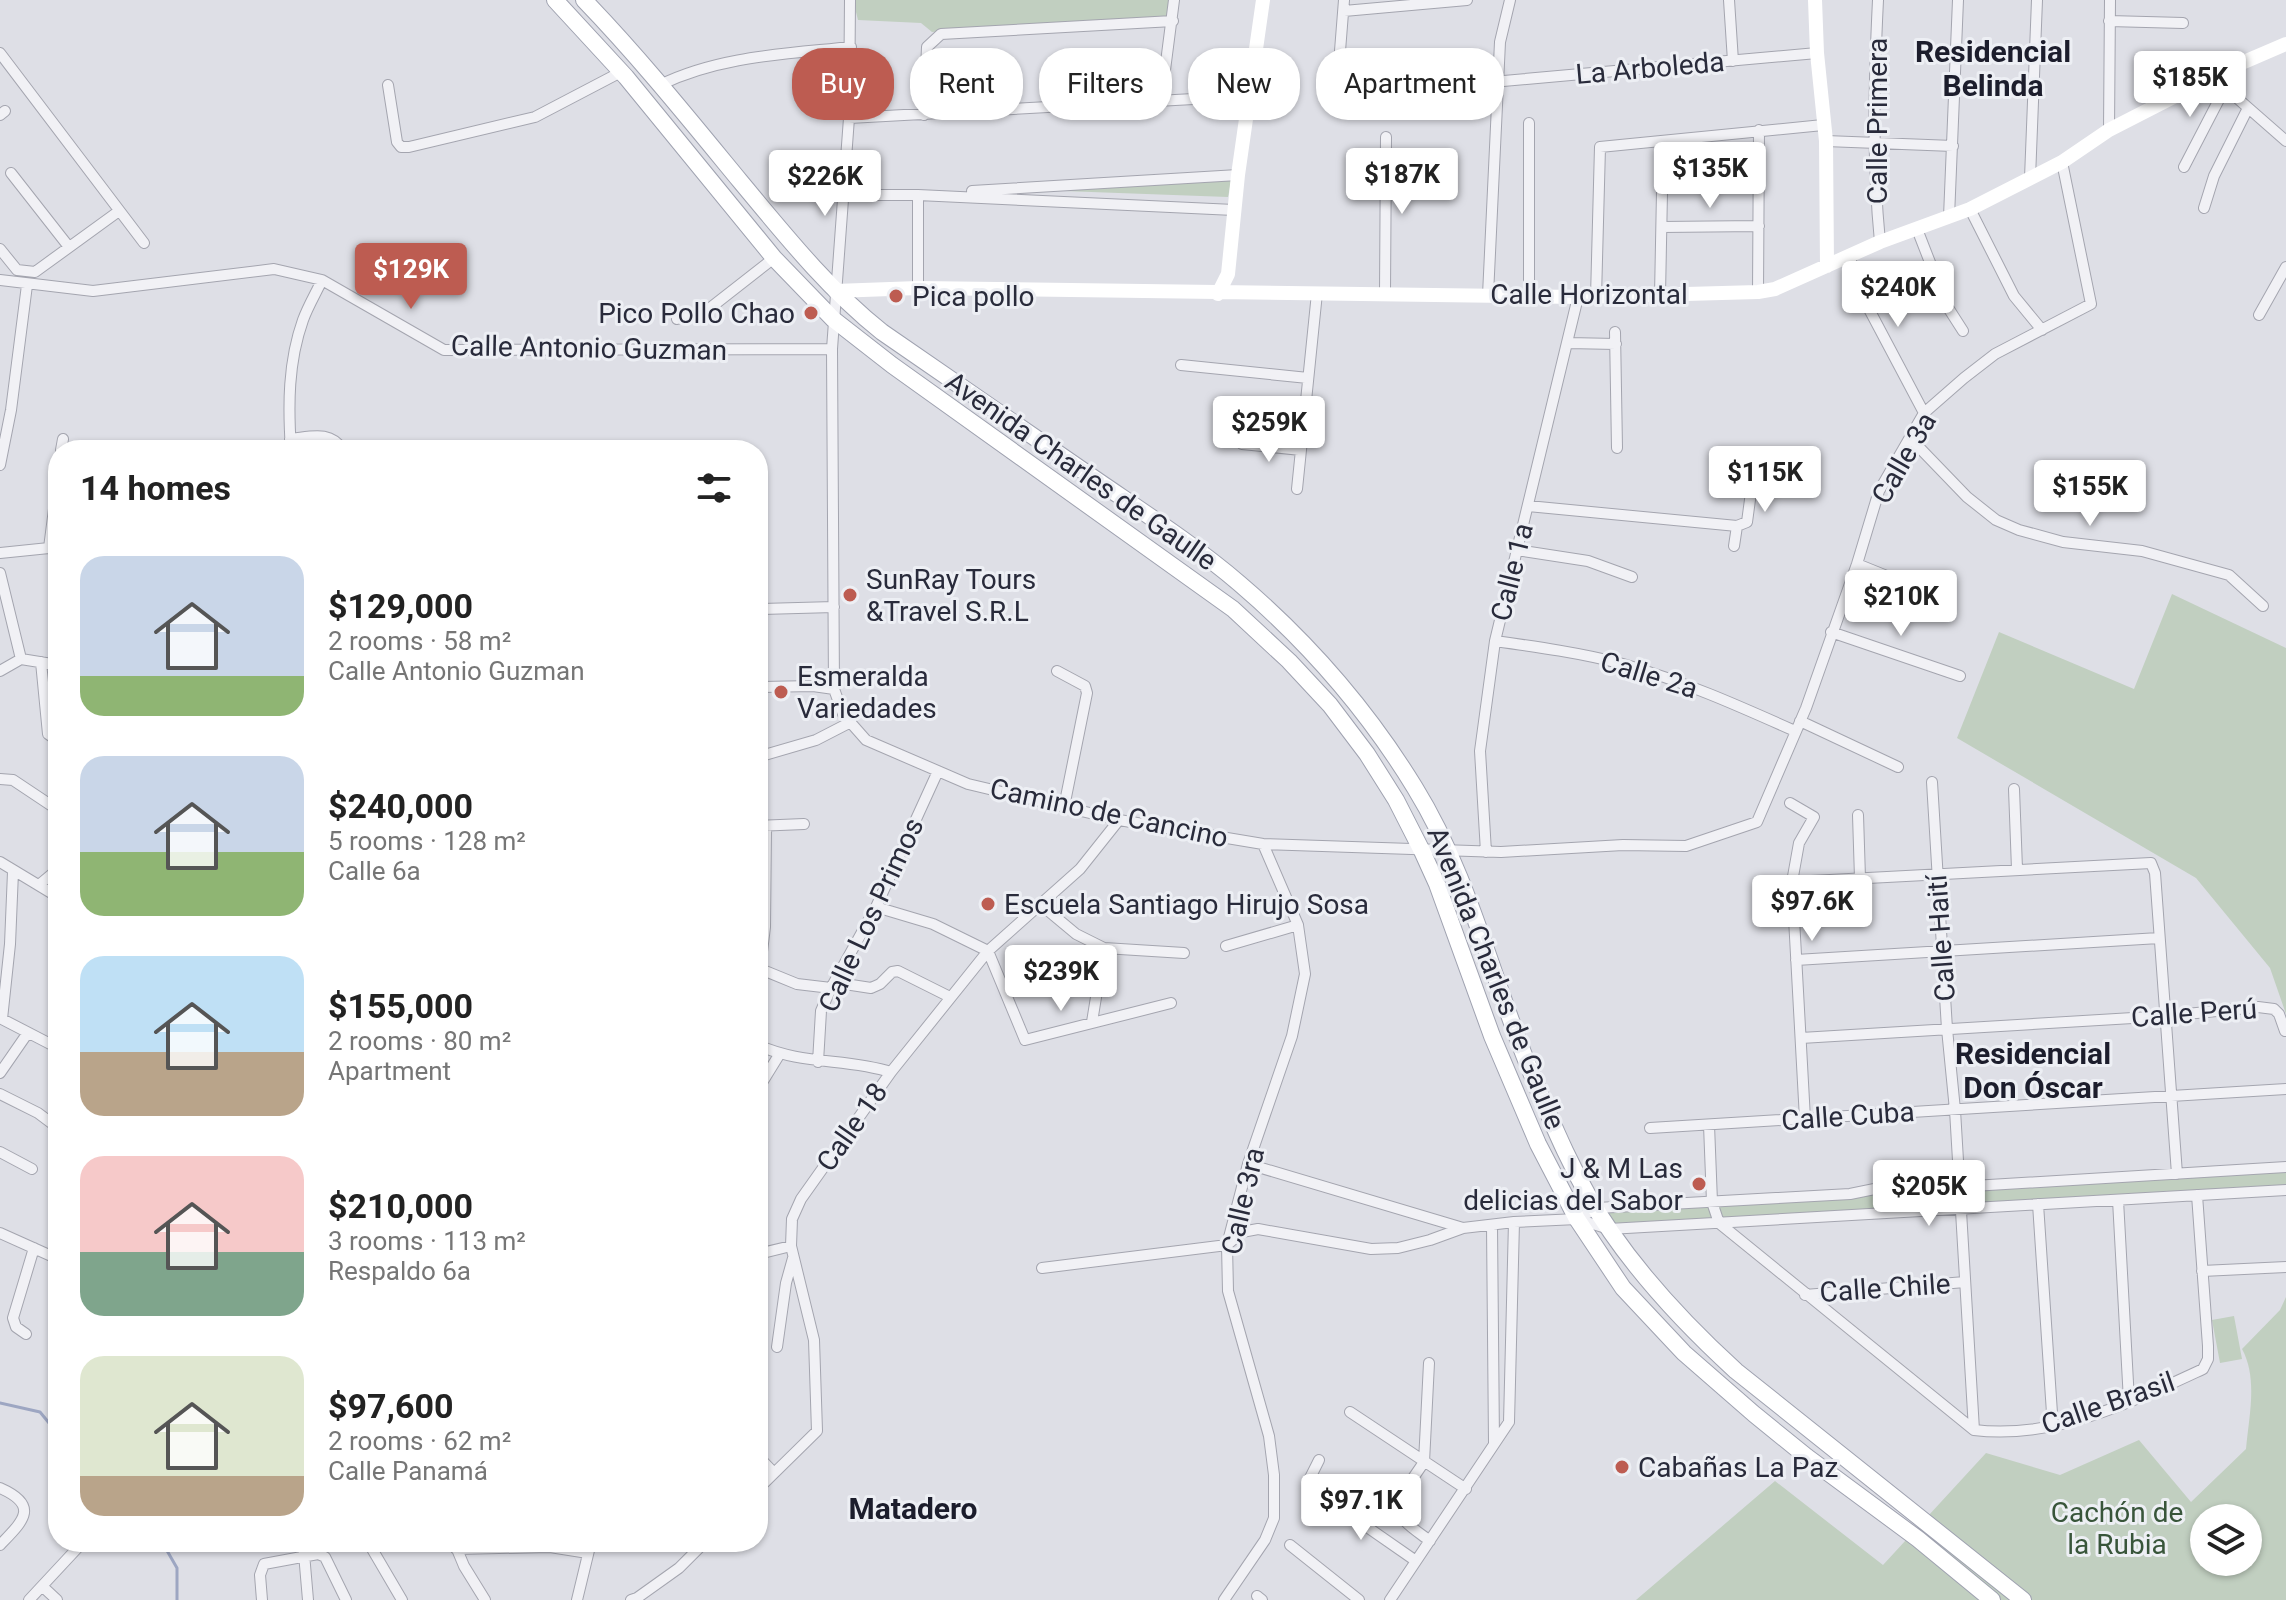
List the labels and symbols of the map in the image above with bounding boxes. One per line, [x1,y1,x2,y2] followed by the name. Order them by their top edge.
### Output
[1915,34,2071,103] district label: Residencial Belinda
[1861,38,1894,204] street label: Calle Primera
[1574,45,1726,91] street label: La Arboleda
[2134,51,2246,119] pin: $185K
[1654,142,1766,210] pin: $135K
[1346,148,1458,216] pin: $187K
[769,150,881,218] pin: $226K
[355,243,467,311] pin: $129K
[1842,261,1954,329] pin: $240K
[1490,278,1688,311] street label: Calle Horizontal
[912,280,1035,313] place label: Pica pollo
[887,287,905,305] marker: Pica pollo
[598,297,795,330] place label: Pico Pollo Chao
[802,304,820,322] marker: Pico Pollo Chao
[451,329,727,367] street label: Calle Antonio Guzman
[939,365,1223,577] street label: Avenida Charles de Gaulle
[1213,396,1325,464] pin: $259K
[1865,407,1943,509] street label: Calle 3a
[1709,446,1821,514] pin: $115K
[2034,460,2146,528] pin: $155K
[1484,520,1540,624] street label: Calle 1a
[866,563,1036,628] place label: SunRay Tours &Travel S.R.L
[1845,570,1957,638] pin: $210K
[841,586,859,604] marker: SunRay Tours &Travel S.R.L
[1596,645,1702,705] street label: Calle 2a
[797,660,937,725] place label: Esmeralda Variedades
[772,683,790,701] marker: Esmeralda Variedades
[987,772,1231,854] street label: Camino de Cancino
[812,813,930,1017] street label: Calle Los Primos
[1420,822,1572,1134] street label: Avenida Charles de Gaulle
[1920,872,1962,1002] street label: Calle Haití
[1747,875,1877,943] pin: $97.6K
[1004,888,1369,921] place label: Escuela Santiago Hirujo Sosa
[979,895,997,913] marker: Escuela Santiago Hirujo Sosa
[1005,945,1117,1013] pin: $239K
[2130,992,2258,1034] street label: Calle Perú
[1955,1036,2111,1105] district label: Residencial Don Óscar
[810,1076,894,1178] street label: Calle 18
[1780,1095,1916,1137] street label: Calle Cuba
[1215,1144,1271,1258] street label: Calle 3ra
[1463,1152,1684,1217] place label: J & M Las delicias del Sabor
[1873,1160,1985,1228] pin: $205K
[1690,1175,1708,1193] marker: J & M Las delicias del Sabor
[1819,1267,1951,1309] street label: Calle Chile
[2037,1365,2179,1441] street label: Calle Brasil
[1638,1451,1838,1484] place label: Cabañas La Paz
[1613,1458,1631,1476] marker: Cabañas La Paz
[1296,1474,1426,1542] pin: $97.1K
[848,1491,978,1526] district label: Matadero
[2051,1496,2183,1561] park label: Cachón de la Rubia

